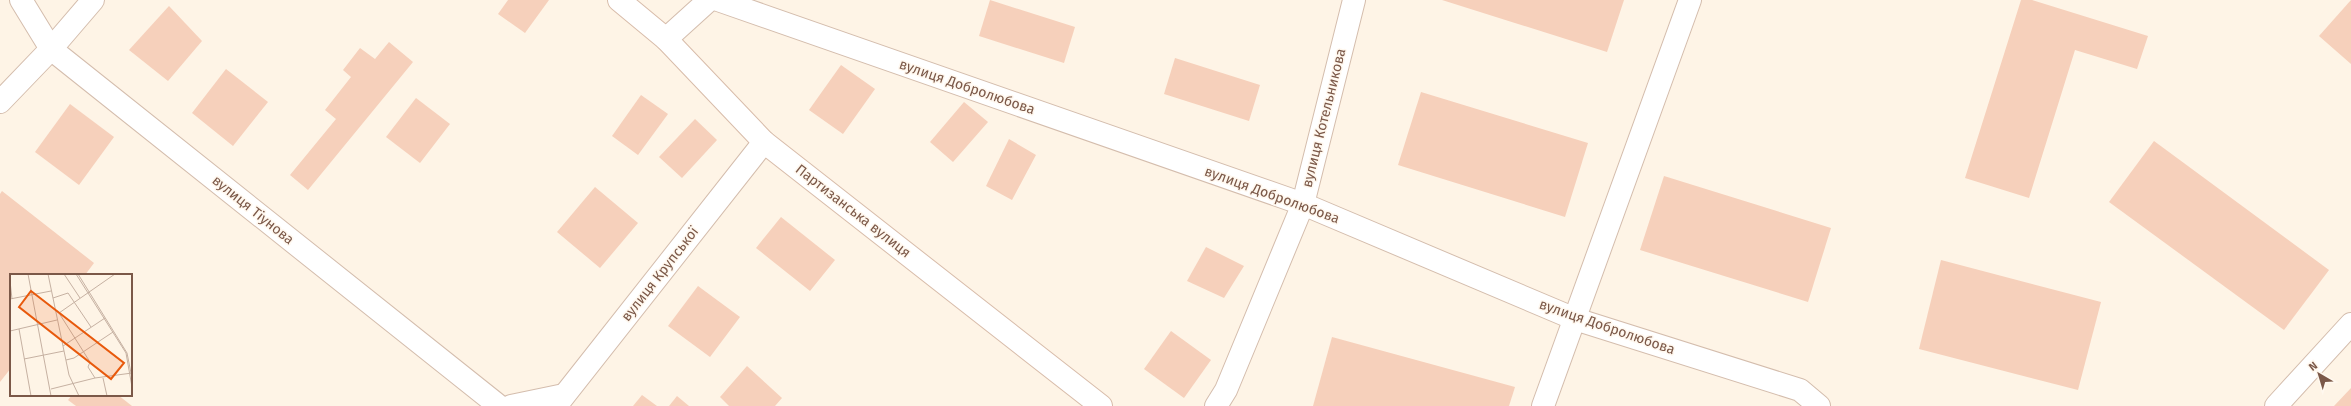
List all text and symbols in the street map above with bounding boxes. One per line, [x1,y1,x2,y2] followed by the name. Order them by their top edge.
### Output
[1299,47,1349,189] street label: вулиця Котельникова
[897,56,1037,118] street label: вулиця Добролюбова
[792,161,914,261] street label: Партизанська вулиця
[1202,163,1342,227] street label: вулиця Добролюбова
[209,172,297,248] street label: вулиця Тіунова
[618,222,703,325] street label: вулиця Крупської
[10,274,132,396] inset map
[1537,296,1677,358] street label: вулиця Добролюбова
[2299,354,2339,394] north arrow
[2306,359,2320,374] text: N

